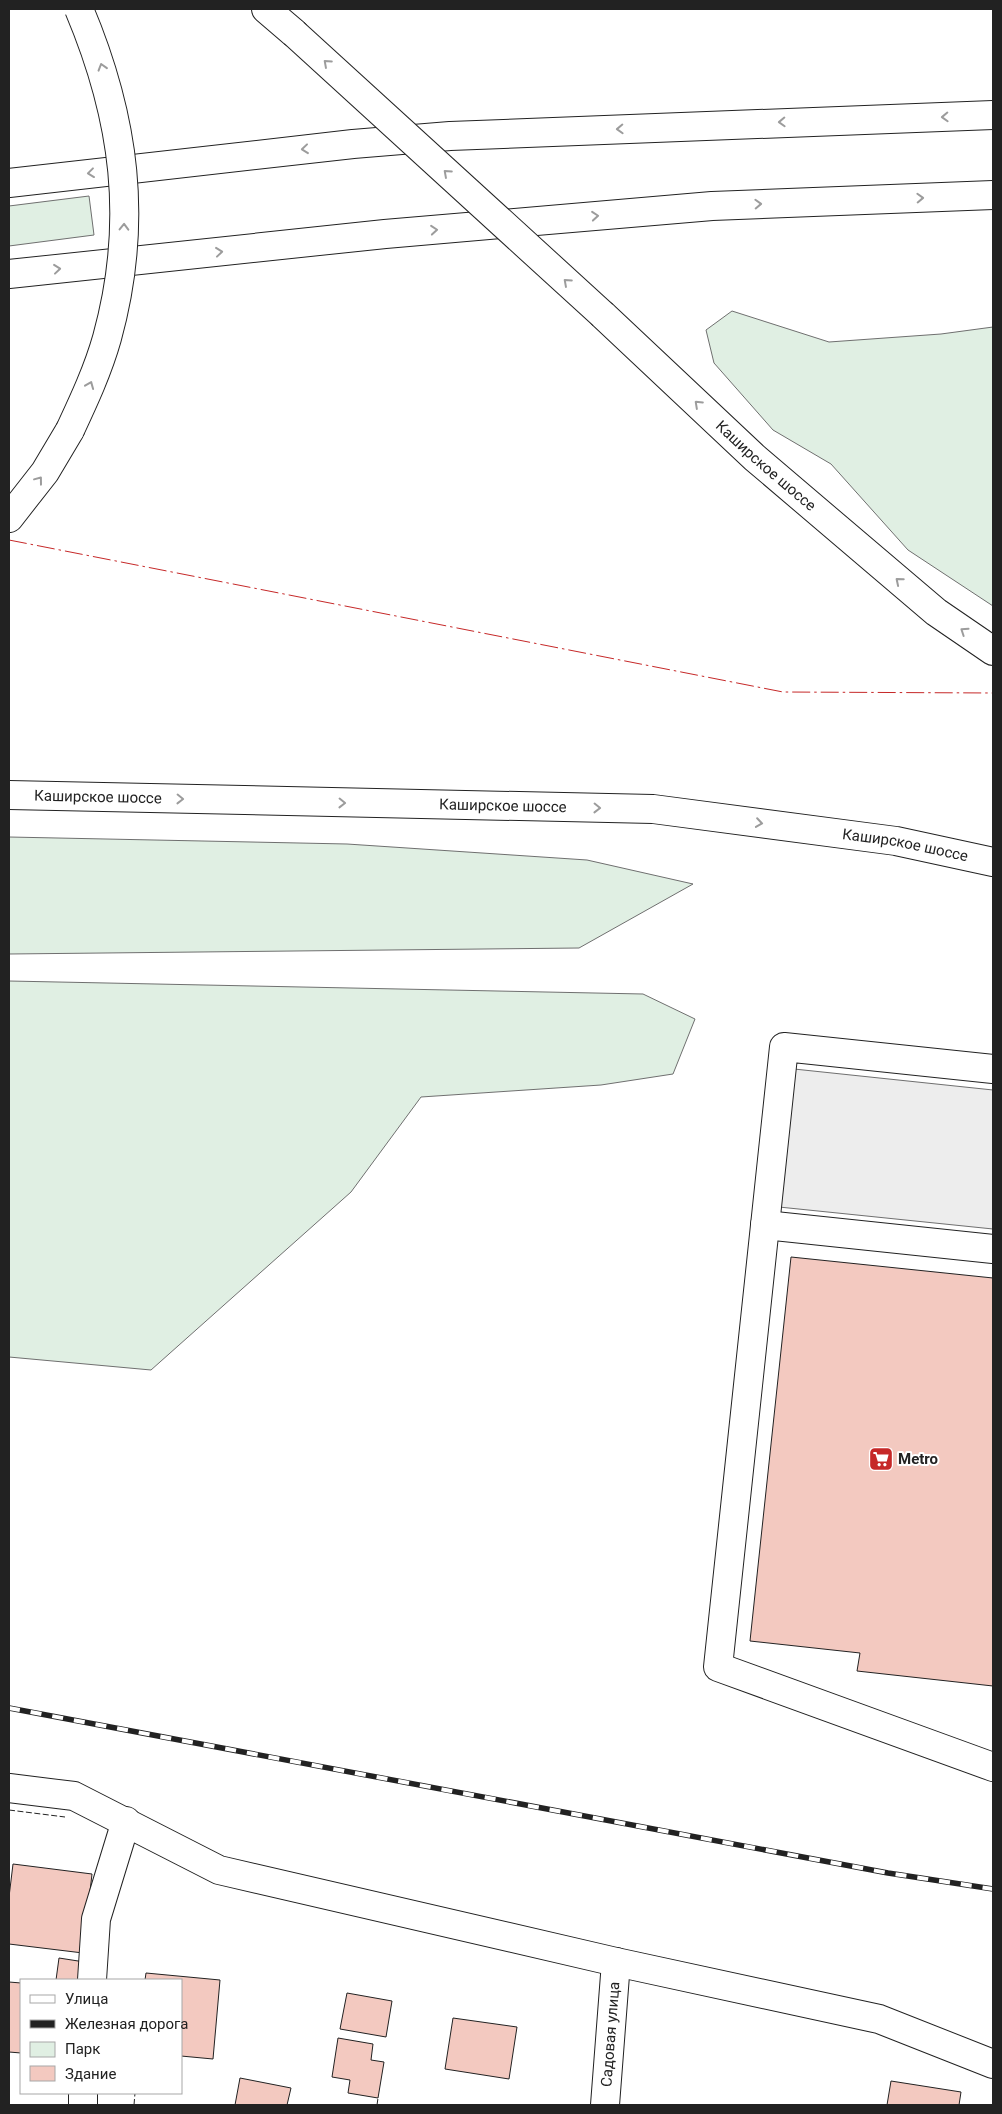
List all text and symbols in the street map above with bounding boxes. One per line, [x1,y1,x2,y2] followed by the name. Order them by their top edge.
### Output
[323,60,332,69] one-way arrow
[97,64,107,72] one-way arrow
[940,112,948,122] one-way arrow
[778,117,786,128] one-way arrow
[615,123,623,134] one-way arrow
[300,143,308,154] one-way arrow
[87,167,95,178] one-way arrow
[443,169,452,178] one-way arrow
[916,192,924,203] one-way arrow
[754,199,762,210] one-way arrow
[592,211,600,222] one-way arrow
[119,223,129,230] one-way arrow
[430,224,438,235] one-way arrow
[215,247,223,258] one-way arrow
[54,264,62,275] one-way arrow
[563,279,572,288] one-way arrow
[84,381,94,390] one-way arrow
[694,401,703,410] one-way arrow
[712,417,820,515] street label: Каширское шоссе
[33,476,42,486] one-way arrow
[895,577,904,586] one-way arrow
[961,628,970,638] one-way arrow
[34,787,162,807] street label: Каширское шоссе
[176,794,184,804] one-way arrow
[439,795,567,816] street label: Каширское шоссе
[339,798,347,808] one-way arrow
[594,803,602,813] one-way arrow
[755,817,763,828] one-way arrow
[841,825,970,865] street label: Каширское шоссе
[868,1446,894,1472] supermarket icon: Metro
[898,1450,938,1468] place label: Metro
[20,1979,182,2094] legend
[597,1981,623,2087] street label: Садовая улица
[65,1990,108,2008] text: Улица
[65,2015,188,2033] text: Железная дорога
[65,2040,100,2058] text: Парк
[65,2065,116,2083] text: Здание

